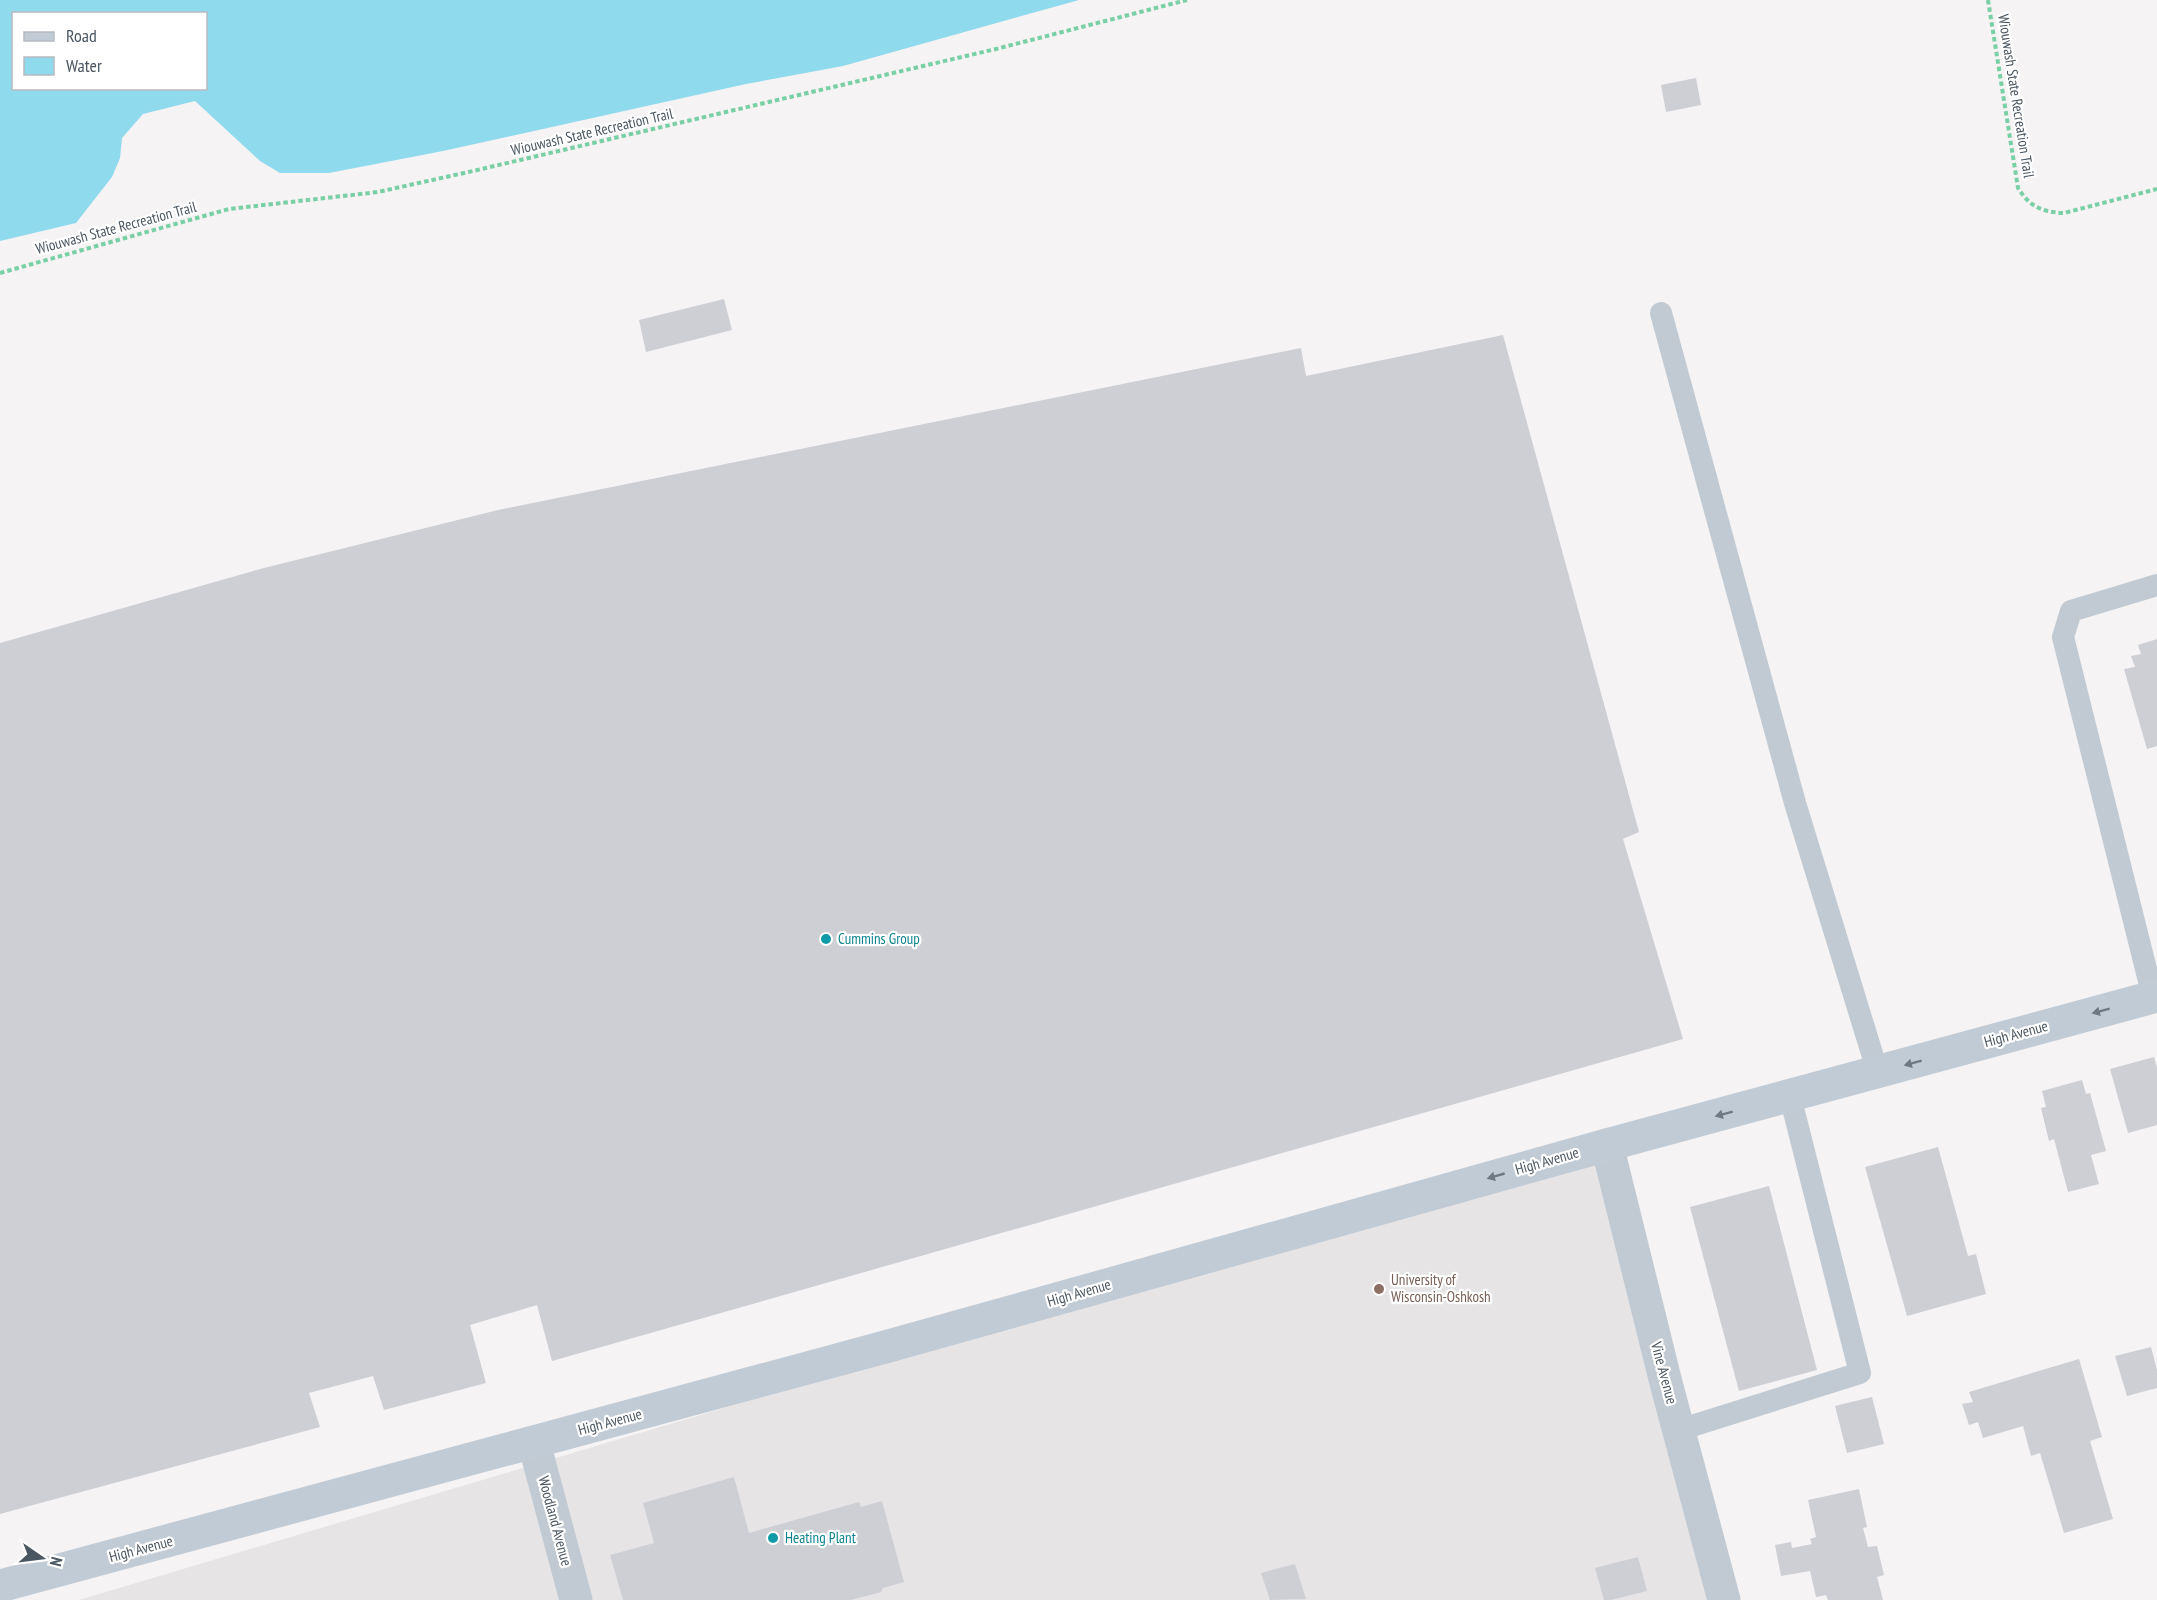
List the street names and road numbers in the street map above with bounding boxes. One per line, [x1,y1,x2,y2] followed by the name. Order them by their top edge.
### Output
[1994,13,2039,180] street label: Wiouwash State Recreation Trail
[509,103,675,159] street label: Wiouwash State Recreation Trail
[33,197,199,258] street label: Wiouwash State Recreation Trail
[1982,1016,2050,1051] street label: High Avenue
[1513,1142,1581,1179] street label: High Avenue
[1045,1274,1113,1311] street label: High Avenue
[1647,1339,1682,1406] street label: Vine Avenue
[576,1404,644,1439] street label: High Avenue
[534,1474,577,1568] street label: Woodland Avenue
[107,1531,175,1566] street label: High Avenue

